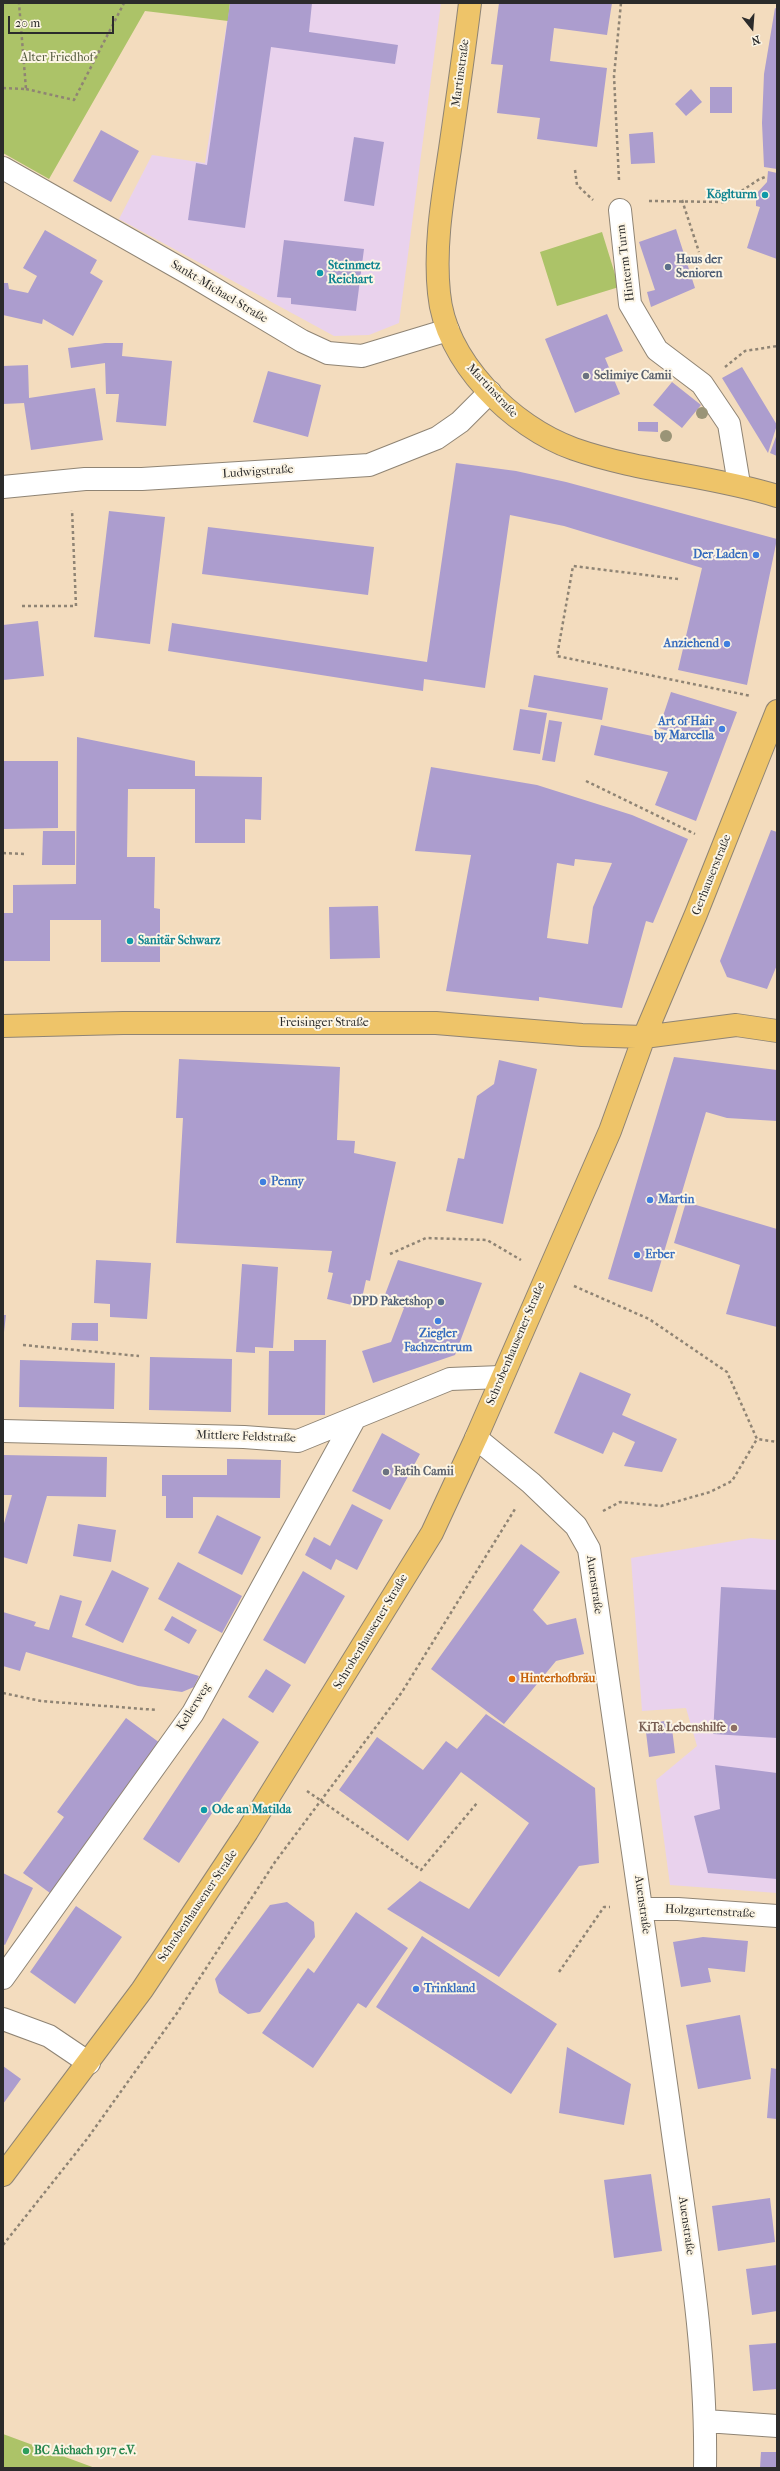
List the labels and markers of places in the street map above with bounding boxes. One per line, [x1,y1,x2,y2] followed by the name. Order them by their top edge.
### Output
[707,188,757,202] place label: Köglturm
[760,190,770,200] marker: Köglturm
[676,253,722,281] place label: Haus der Senioren
[328,259,380,287] place label: Steinmetz Reichart
[663,262,673,272] marker: Haus der Senioren
[315,268,325,278] marker: Steinmetz Reichart
[594,369,672,383] place label: Selimiye Camii
[581,371,591,381] marker: Selimiye Camii
[693,548,748,562] place label: Der Laden
[751,550,761,560] marker: Der Laden
[664,637,719,651] place label: Anziehend
[722,639,732,649] marker: Anziehend
[654,715,714,743] place label: Art of Hair by Marcella
[717,724,727,734] marker: Art of Hair by Marcella
[138,934,220,948] place label: Sanitär Schwarz
[125,936,135,946] marker: Sanitär Schwarz
[271,1175,304,1189] place label: Penny
[258,1177,268,1187] marker: Penny
[658,1193,694,1207] place label: Martin
[645,1195,655,1205] marker: Martin
[645,1248,675,1262] place label: Erber
[632,1250,642,1260] marker: Erber
[353,1295,433,1309] place label: DPD Paketshop
[436,1297,446,1307] marker: DPD Paketshop
[433,1316,443,1326] marker: Ziegler Fachzentrum
[404,1327,472,1355] place label: Ziegler Fachzentrum
[394,1465,454,1479] place label: Fatih Camii
[381,1467,391,1477] marker: Fatih Camii
[520,1672,595,1686] place label: Hinterhofbräu
[507,1674,517,1684] marker: Hinterhofbräu
[639,1721,726,1735] place label: KiTa Lebenshilfe
[729,1723,739,1733] marker: KiTa Lebenshilfe
[212,1803,291,1817] place label: Ode an Matilda
[199,1805,209,1815] marker: Ode an Matilda
[424,1982,475,1996] place label: Trinkland
[411,1984,421,1994] marker: Trinkland
[34,2444,136,2458] place label: BC Aichach 1917 e.V.
[21,2446,31,2456] marker: BC Aichach 1917 e.V.

